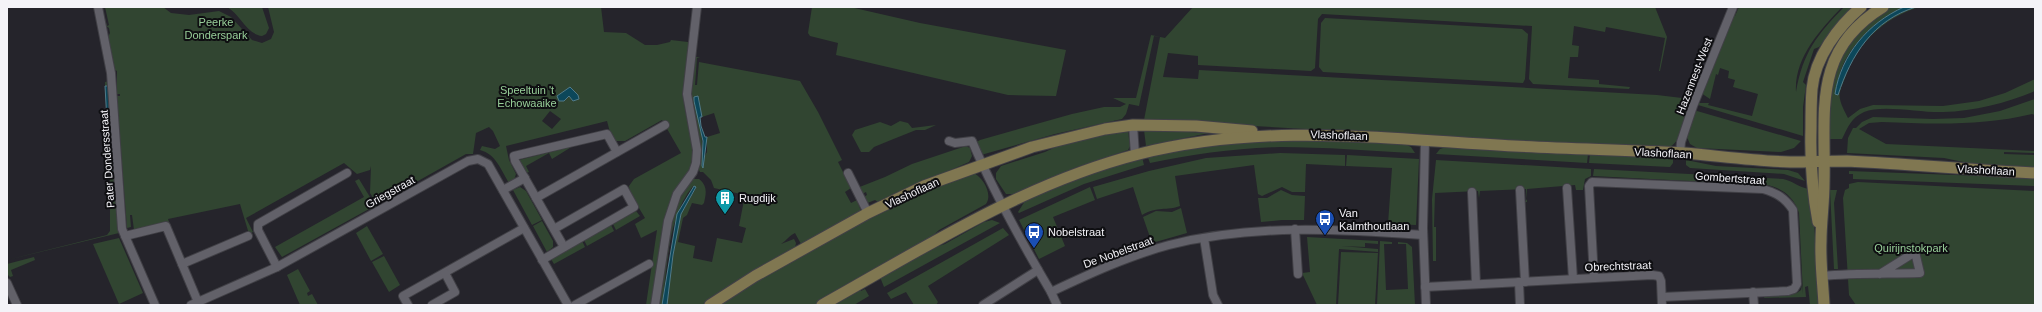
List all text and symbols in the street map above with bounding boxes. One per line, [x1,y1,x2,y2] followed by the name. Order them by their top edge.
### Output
[185,16,248,41] park label: Peerke Donderspark
[1674,36,1714,116] street label: Hazennest-West
[497,84,557,109] park label: Speeltuin 't Echowaaike
[98,109,116,209] street label: Pater Dondersstraat
[1310,128,1368,142] street label: Vlashoflaan
[1634,146,1692,160] street label: Vlashoflaan
[1957,163,2015,177] street label: Vlashoflaan
[1695,170,1765,186] street label: Gombertstraat
[363,174,417,210] street label: Griegstraat
[883,175,941,211] street label: Vlashoflaan
[714,187,736,215] building icon: Rugdijk
[739,192,776,204] place label: Rugdijk
[1339,207,1409,232] place label: Van Kalmthoutlaan
[1314,208,1336,236] bus stop icon: Van Kalmthoutlaan
[1023,221,1045,249] bus stop icon: Nobelstraat
[1048,226,1104,238] place label: Nobelstraat
[1081,234,1155,270] street label: De Nobelstraat
[1874,242,1948,254] park label: Quirijnstokpark
[1584,259,1652,273] street label: Obrechtstraat

